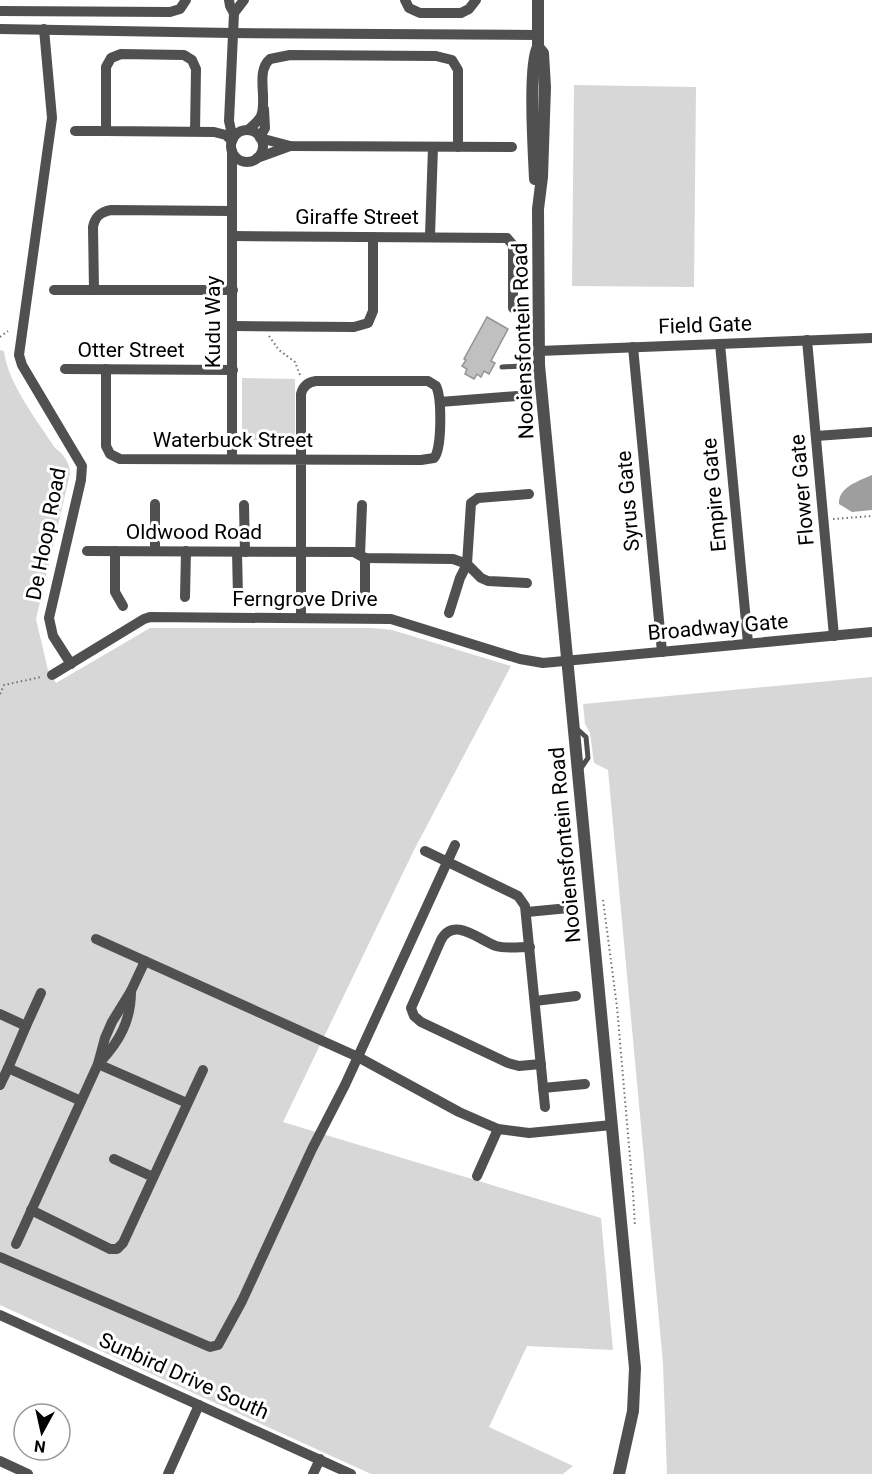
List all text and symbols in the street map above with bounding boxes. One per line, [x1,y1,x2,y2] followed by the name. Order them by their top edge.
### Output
[295,205,419,229] street label: Giraffe Street
[508,242,538,440] street label: Nooiensfontein Road
[201,276,225,368] street label: Kudu Way
[658,311,752,339] street label: Field Gate
[77,338,185,362] street label: Otter Street
[153,428,313,452] street label: Waterbuck Street
[785,433,819,547] street label: Flower Gate
[697,437,731,553] street label: Empire Gate
[612,450,644,552] street label: Syrus Gate
[21,466,71,602] street label: De Hoop Road
[126,520,262,544] street label: Oldwood Road
[232,587,378,611] street label: Ferngrove Drive
[647,609,789,645] street label: Broadway Gate
[544,746,586,944] street label: Nooiensfontein Road
[95,1328,273,1424] street label: Sunbird Drive South
[12,1402,72,1462] north arrow
[33,1436,47,1457] text: N

